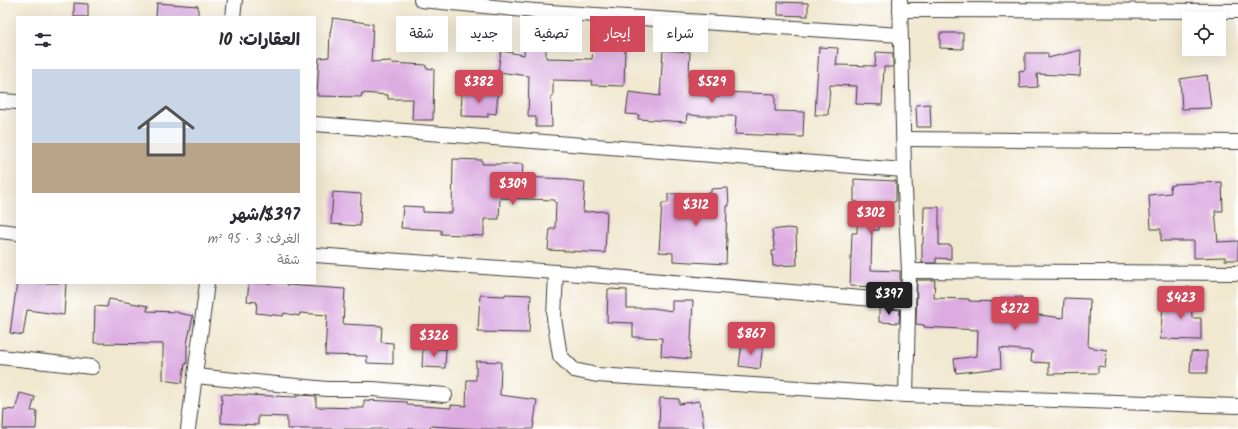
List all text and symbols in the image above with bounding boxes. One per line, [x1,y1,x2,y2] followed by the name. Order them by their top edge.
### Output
[1182,12,1226,56] map controls
[1182,12,1226,56] button: locate
[396,16,448,52] chip: شقة
[456,16,512,52] chip: جديد
[520,16,582,52] chip: تصفية
[590,16,645,52] chip: إيجار
[653,16,708,52] chip: شراء
[218,27,300,54] text: العقارات: 10
[32,29,54,51] icon: filters
[455,70,503,104] pin: $382
[688,70,736,104] pin: $529
[464,72,494,93] text: $382
[698,72,726,93] text: $529
[130,95,202,167] icon: home
[489,172,537,206] pin: $309
[499,174,527,195] text: $309
[672,193,720,227] pin: $312
[683,195,709,216] text: $312
[847,201,895,235] pin: $302
[231,202,300,229] text: $397/شهر
[856,203,886,224] text: $302
[208,229,300,250] text: الغرف: 3 · 95 m²
[277,250,300,271] text: شقة
[865,282,913,316] pin: $397
[875,284,903,305] text: $397
[1157,286,1205,320] pin: $423
[1166,288,1196,309] text: $423
[991,297,1039,331] pin: $272
[1001,299,1030,320] text: $272
[727,322,775,356] pin: $867
[410,324,458,358] pin: $326
[737,324,765,345] text: $867
[419,326,449,347] text: $326

